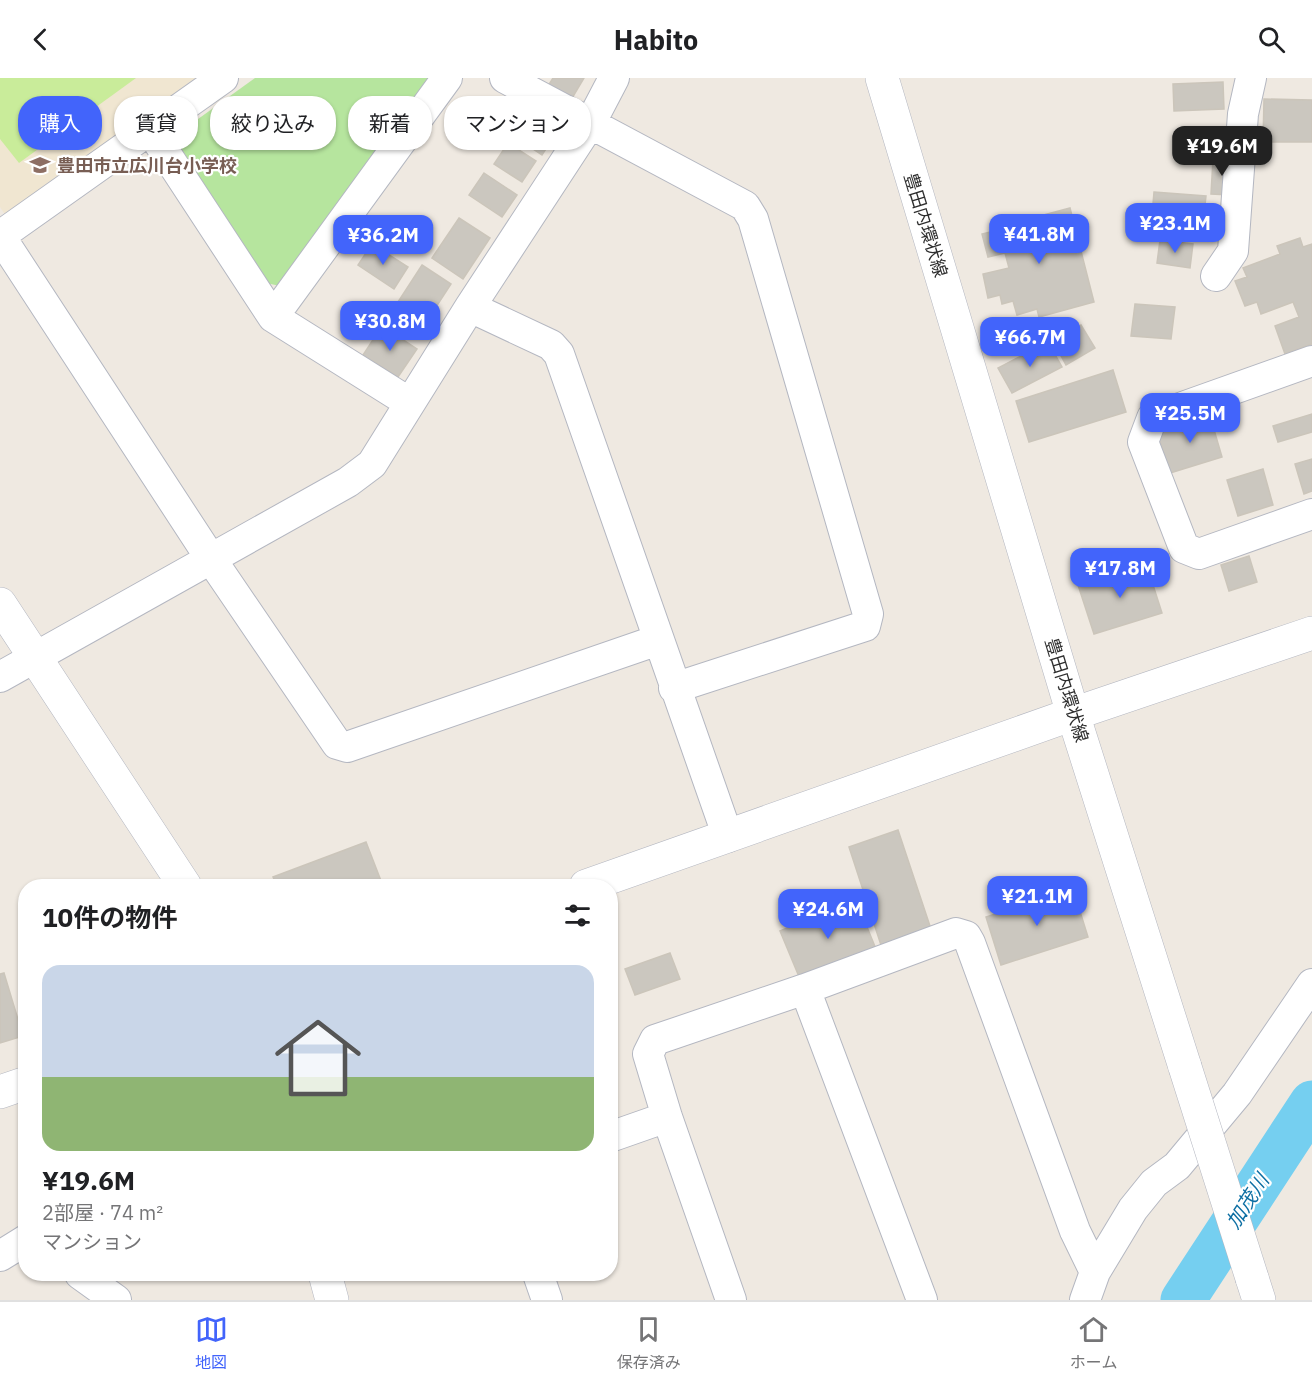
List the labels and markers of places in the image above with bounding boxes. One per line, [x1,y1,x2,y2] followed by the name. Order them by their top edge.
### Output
[1173,126,1271,177] pin: ¥19.6M
[28,153,52,177] school or university icon: 豊田市立広川台小学校
[57,154,237,177] place label: 豊田市立広川台小学校
[1126,203,1224,254] pin: ¥23.1M
[990,214,1088,265] pin: ¥41.8M
[334,215,432,266] pin: ¥36.2M
[341,301,439,352] pin: ¥30.8M
[981,317,1079,368] pin: ¥66.7M
[1141,393,1239,444] pin: ¥25.5M
[1071,548,1169,599] pin: ¥17.8M
[988,876,1086,927] pin: ¥21.1M
[779,889,877,940] pin: ¥24.6M

